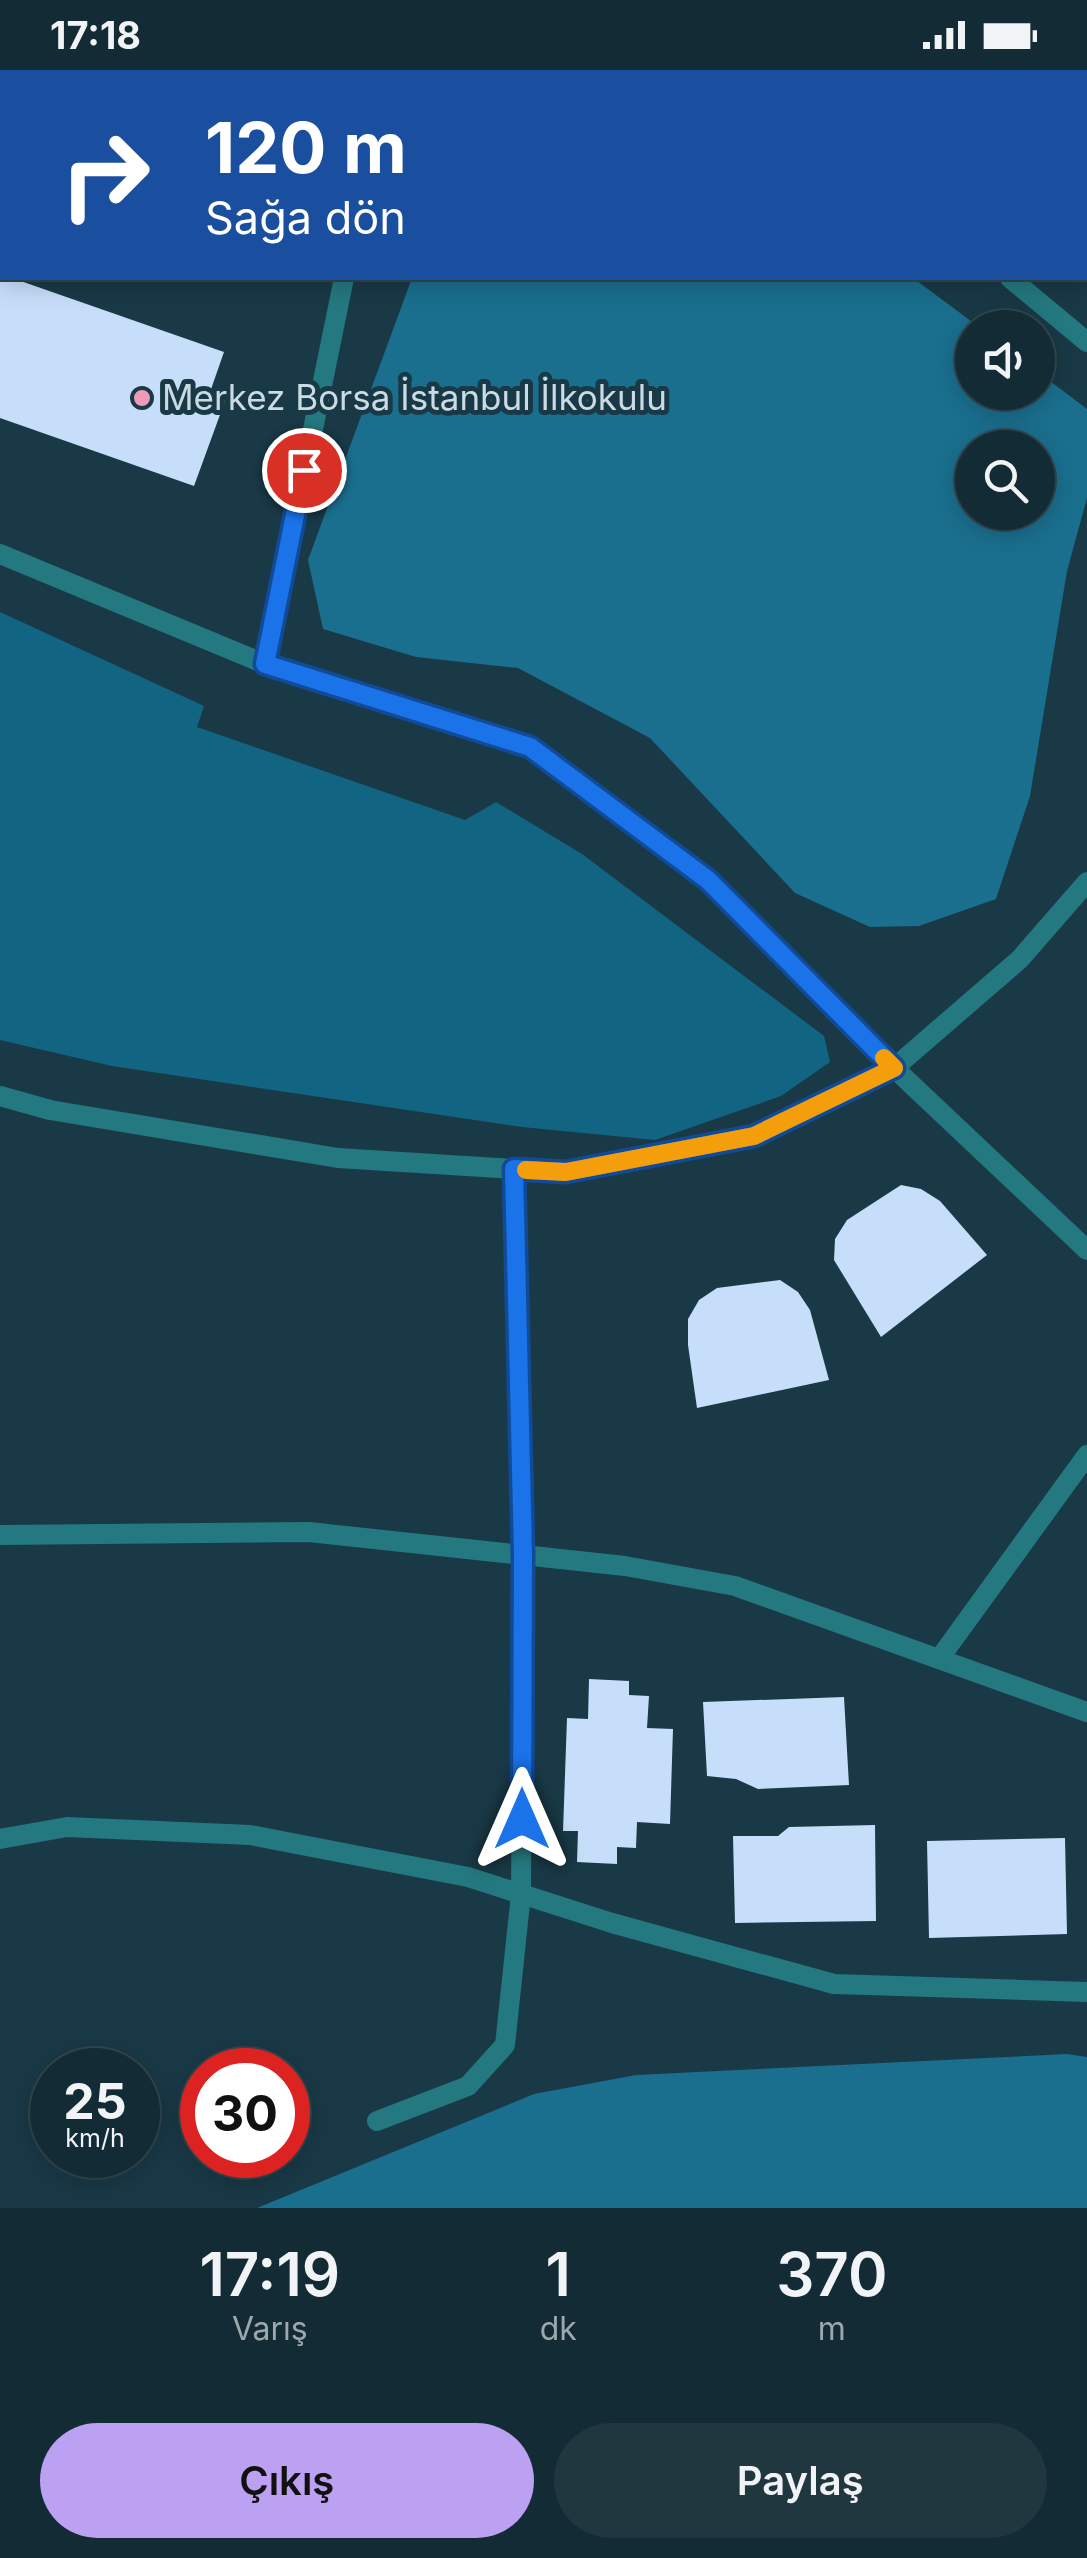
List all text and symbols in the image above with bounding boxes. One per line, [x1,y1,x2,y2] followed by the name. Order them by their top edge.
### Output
[50,12,141,58] text: 17:18
[205,105,407,190] text: 120 m
[40,110,170,240] icon: right
[205,190,406,245] text: Sağa dön
[955,310,1055,530] map controls
[955,310,1055,410] button: sound
[162,376,667,418] place label: Merkez Borsa İstanbul İlkokulu
[131,387,153,409] marker: Merkez Borsa İstanbul İlkokulu
[262,428,347,513] pin
[955,430,1055,530] button: search
[277,443,332,498] icon: arrive
[470,1767,574,1871] position arrow
[180,2048,310,2178] speed limit sign: 30
[63,2071,127,2131] text: 25
[65,2123,125,2153] text: km/h
[199,2238,340,2310] text: 17:19
[546,2238,571,2310] text: 1
[776,2238,888,2310] text: 370
[232,2309,308,2348] text: Varış
[540,2309,577,2348] text: dk
[818,2309,846,2348] text: m
[40,2423,534,2538] button: Çıkış
[554,2423,1047,2538] button: Paylaş

